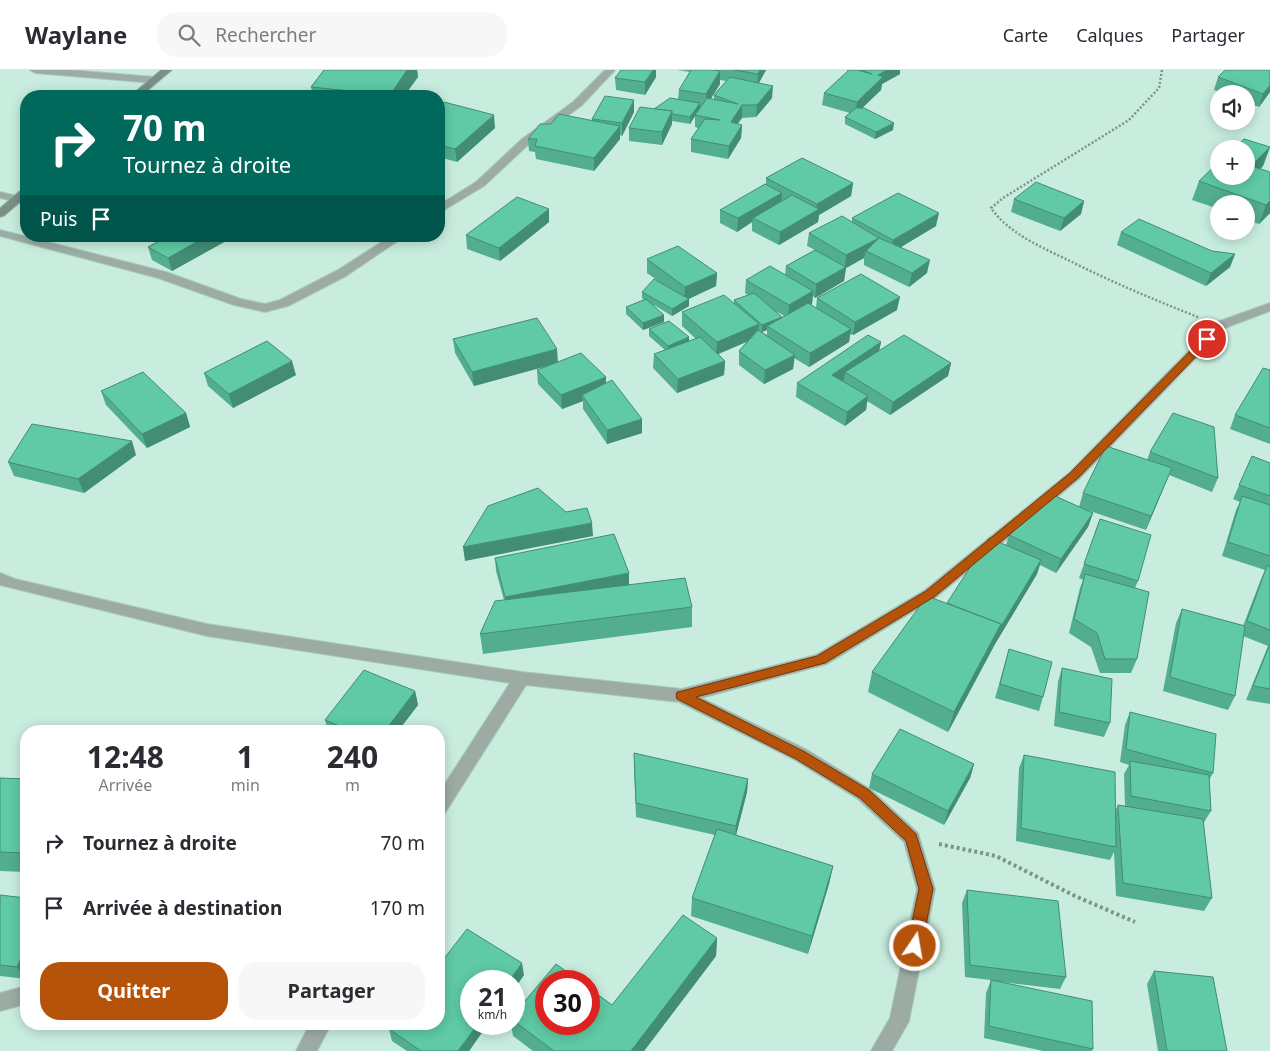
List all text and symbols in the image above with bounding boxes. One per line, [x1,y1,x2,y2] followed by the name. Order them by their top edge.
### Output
[157,12,507,57] search box
[25,18,127,51] text: Waylane
[175,21,203,49] icon: search
[215,22,316,48] text: Rechercher
[1003,23,1048,47] text: Carte
[1076,23,1143,47] text: Calques
[1171,23,1245,47] text: Partager
[1210,85,1255,240] map controls
[1210,85,1255,130] button: sound
[123,104,206,151] text: 70 m
[40,110,105,175] icon: right
[1210,140,1255,185] button: +
[123,149,291,179] text: Tournez à droite
[1210,195,1255,240] button: −
[87,205,115,233] icon: arrive
[40,206,77,232] text: Puis
[1186,318,1228,360] pin
[1193,325,1221,353] icon: arrive
[87,736,164,777] text: 12:48
[237,736,254,777] text: 1
[327,736,378,777] text: 240
[99,774,152,796] text: Arrivée
[231,774,260,796] text: min
[345,774,360,796] text: m
[40,829,68,857] icon: right
[83,830,237,856] text: Tournez à droite
[381,830,425,856] text: 70 m
[40,894,68,922] icon: arrive
[83,895,282,921] text: Arrivée à destination
[370,895,425,921] text: 170 m
[888,919,940,971] position arrow
[40,962,228,1020] button: Quitter
[238,962,425,1020] button: Partager
[535,970,600,1035] speed limit sign: 30
[478,979,507,1013] text: 21
[478,1006,507,1023] text: km/h

